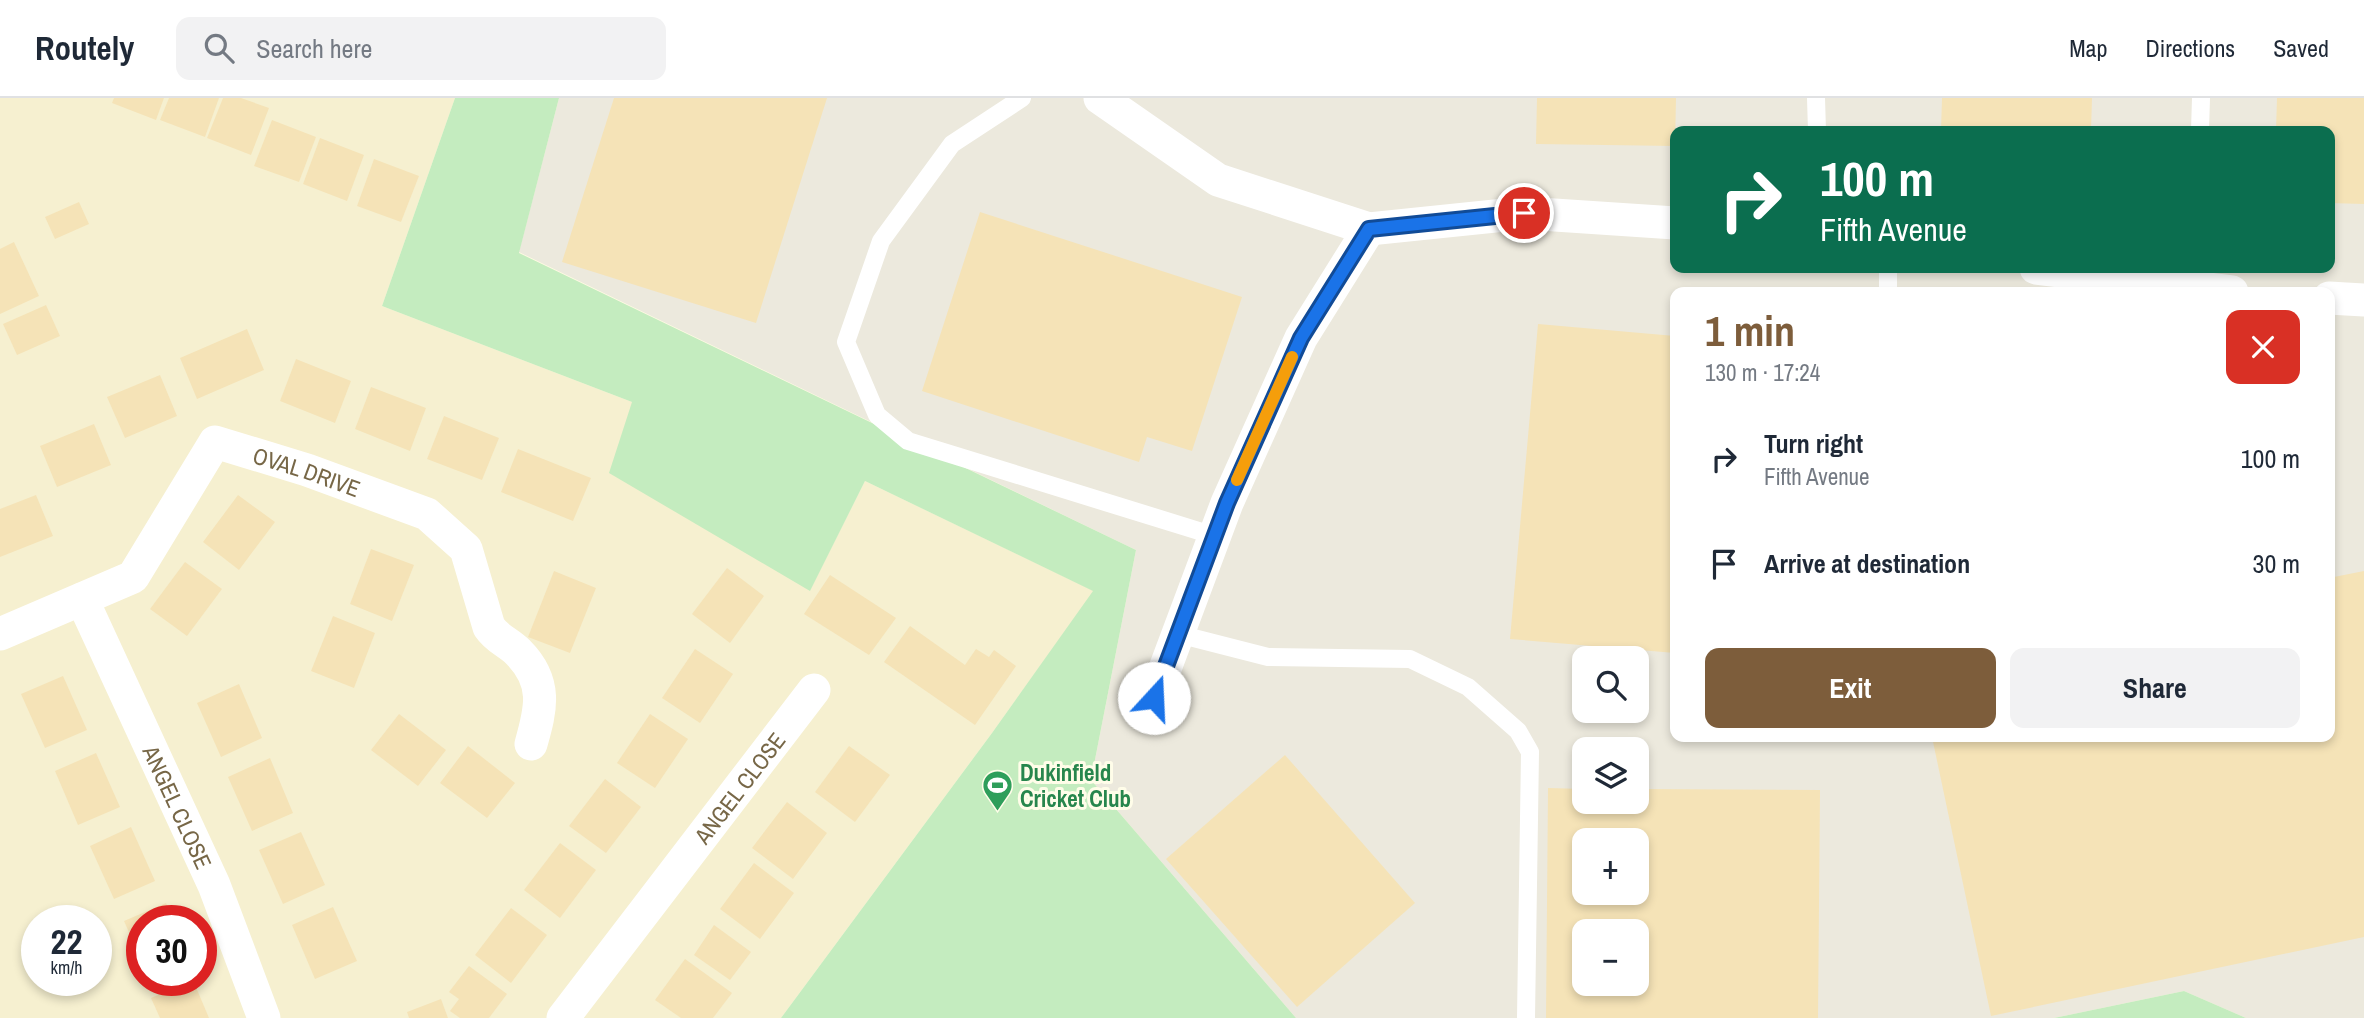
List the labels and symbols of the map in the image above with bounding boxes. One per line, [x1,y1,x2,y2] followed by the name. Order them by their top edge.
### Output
[1494,183,1554,243] pin
[249,439,365,504] street label: OVAL DRIVE
[1117,661,1191,735] position arrow
[686,726,792,851] street label: ANGEL CLOSE
[136,739,220,874] street label: ANGEL CLOSE
[1020,757,1131,814] place label: Dukinfield Cricket Club
[980,768,1014,812] sports icon: Dukinfield Cricket Club
[126,905,217,996] speed limit sign: 30

